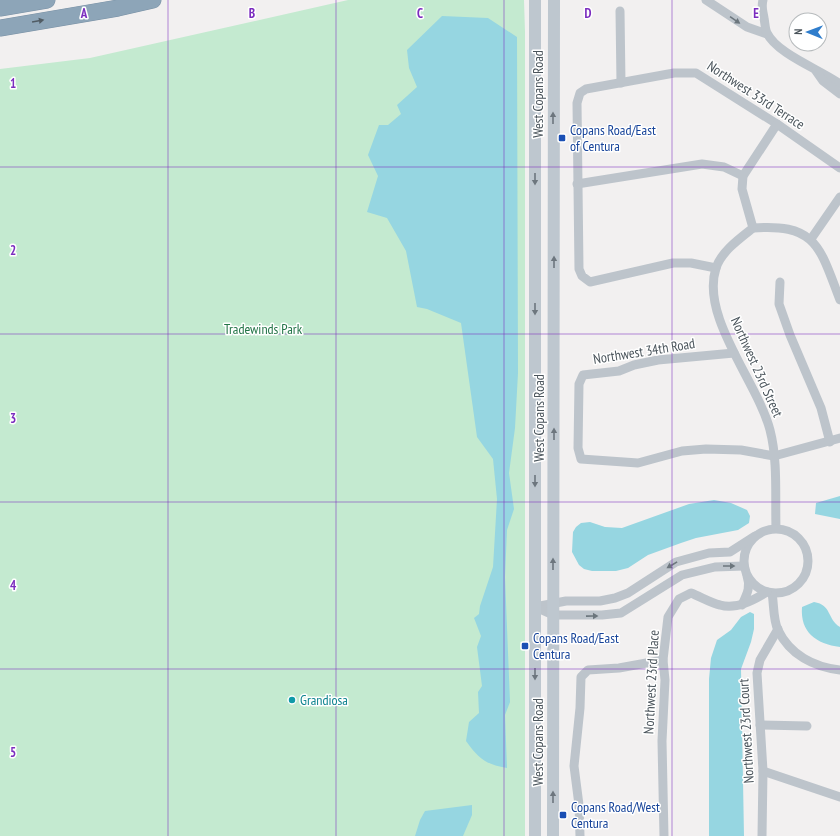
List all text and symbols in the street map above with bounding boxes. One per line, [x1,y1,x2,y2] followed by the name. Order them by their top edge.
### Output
[80,5,88,22] text: A
[249,5,255,22] text: B
[417,5,423,22] text: C
[585,5,592,22] text: D
[753,5,759,22] text: E
[788,12,828,52] north arrow
[730,16,740,24] one-way arrow
[32,18,45,24] one-way arrow
[791,29,805,35] text: N
[529,50,547,138] street label: West Copans Road
[704,57,808,133] street label: Northwest 33rd Terrace
[10,75,16,92] text: 1
[550,111,556,124] one-way arrow
[570,121,656,155] place label: Copans Road/East of Centura
[557,133,567,143] marker: Copans Road/East of Centura
[532,173,538,186] one-way arrow
[10,242,16,259] text: 2
[551,255,557,268] one-way arrow
[532,303,538,316] one-way arrow
[727,314,787,420] street label: Northwest 23rd Street
[224,320,303,338] park label: Tradewinds Park
[592,334,696,368] street label: Northwest 34th Road
[530,374,548,462] street label: West Copans Road
[10,410,16,427] text: 3
[551,427,557,440] one-way arrow
[532,475,538,488] one-way arrow
[550,557,556,570] one-way arrow
[666,561,678,568] one-way arrow
[723,563,736,569] one-way arrow
[10,577,17,594] text: 4
[586,612,598,619] one-way arrow
[533,629,619,663] place label: Copans Road/East Centura
[639,629,663,735] street label: Northwest 23rd Place
[520,641,530,651] marker: Copans Road/East Centura
[532,668,538,681] one-way arrow
[734,678,758,784] street label: Northwest 23rd Court
[300,691,348,709] place label: Grandiosa
[287,695,297,705] marker: Grandiosa
[529,698,547,786] street label: West Copans Road
[10,744,16,761] text: 5
[550,790,556,803] one-way arrow
[571,798,660,832] place label: Copans Road/West Centura
[558,810,568,820] marker: Copans Road/West Centura

